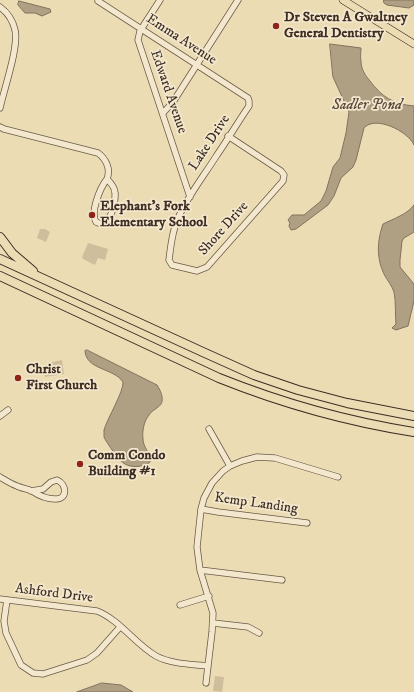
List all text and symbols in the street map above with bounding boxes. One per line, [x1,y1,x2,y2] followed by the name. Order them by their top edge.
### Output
[284,10,407,42] place label: Dr Steven A Gwaltney General Dentistry
[143,11,219,69] street label: Emma Avenue
[271,21,281,31] marker: Dr Steven A Gwaltney General Dentistry
[146,48,190,136] street label: Edward Avenue
[332,97,402,115] water label: Sadler Pond
[186,112,234,174] street label: Lake Drive
[100,199,207,232] place label: Elephant's Fork Elementary School
[195,199,253,259] street label: Shore Drive
[87,210,97,220] marker: Elephant's Fork Elementary School
[26,362,97,394] place label: Christ First Church
[13,373,23,383] marker: Christ First Church
[88,448,165,480] place label: Comm Condo Building #1
[75,459,85,469] marker: Comm Condo Building #1
[213,490,299,518] street label: Kemp Landing
[14,581,94,607] street label: Ashford Drive

